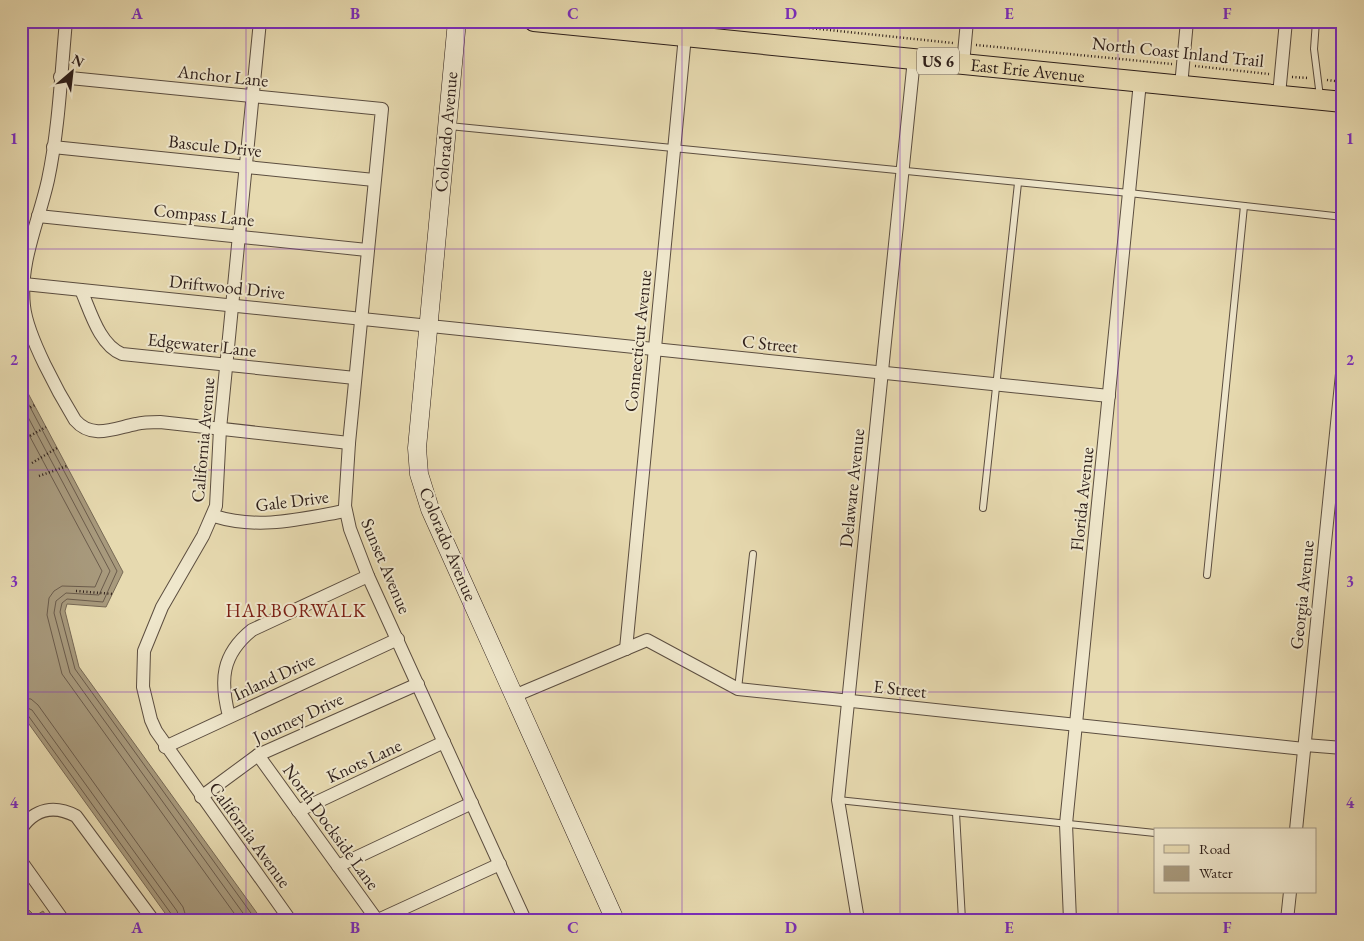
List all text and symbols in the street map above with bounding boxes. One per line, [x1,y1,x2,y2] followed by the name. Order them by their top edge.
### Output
[130,3,143,24] text: A
[350,3,360,24] text: B
[567,3,579,24] text: C
[785,3,797,24] text: D
[1004,3,1014,24] text: E
[1223,3,1232,24] text: F
[1091,31,1265,72] street label: North Coast Inland Trail
[48,48,98,98] north arrow
[917,48,959,74] road number: US 6
[69,50,88,71] text: N
[969,53,1086,87] street label: East Erie Avenue
[175,59,270,92] street label: Anchor Lane
[429,71,462,193] street label: Colorado Avenue
[10,128,18,149] text: 1
[1346,128,1354,149] text: 1
[167,129,263,162] street label: Bascule Drive
[152,198,256,231] street label: Compass Lane
[168,269,286,304] street label: Driftwood Drive
[619,269,656,413] street label: Connecticut Avenue
[146,327,258,362] street label: Edgewater Lane
[741,329,799,358] street label: C Street
[10,349,19,370] text: 2
[1346,349,1355,370] text: 2
[186,377,219,503] street label: California Avenue
[834,427,869,548] street label: Delaware Avenue
[1065,446,1098,552] street label: Florida Avenue
[414,484,483,604] street label: Colorado Avenue
[254,485,330,516] street label: Gale Drive
[356,515,417,617] street label: Sunset Avenue
[1284,539,1319,651] street label: Georgia Avenue
[10,571,18,592] text: 3
[1346,571,1354,592] text: 3
[225,598,367,623] district label: HARBORWALK
[229,648,318,706] street label: Inland Drive
[872,674,928,703] street label: E Street
[247,687,347,749] street label: Journey Drive
[323,733,405,788] street label: Knots Lane
[278,759,385,894] street label: North Dockside Lane
[204,777,297,892] street label: California Avenue
[10,792,19,813] text: 4
[1346,792,1355,813] text: 4
[1154,828,1316,894] legend
[1199,839,1231,858] text: Road
[1199,863,1233,882] text: Water
[130,917,143,938] text: A
[350,917,360,938] text: B
[567,917,579,938] text: C
[785,917,797,938] text: D
[1004,917,1014,938] text: E
[1223,917,1232,938] text: F

